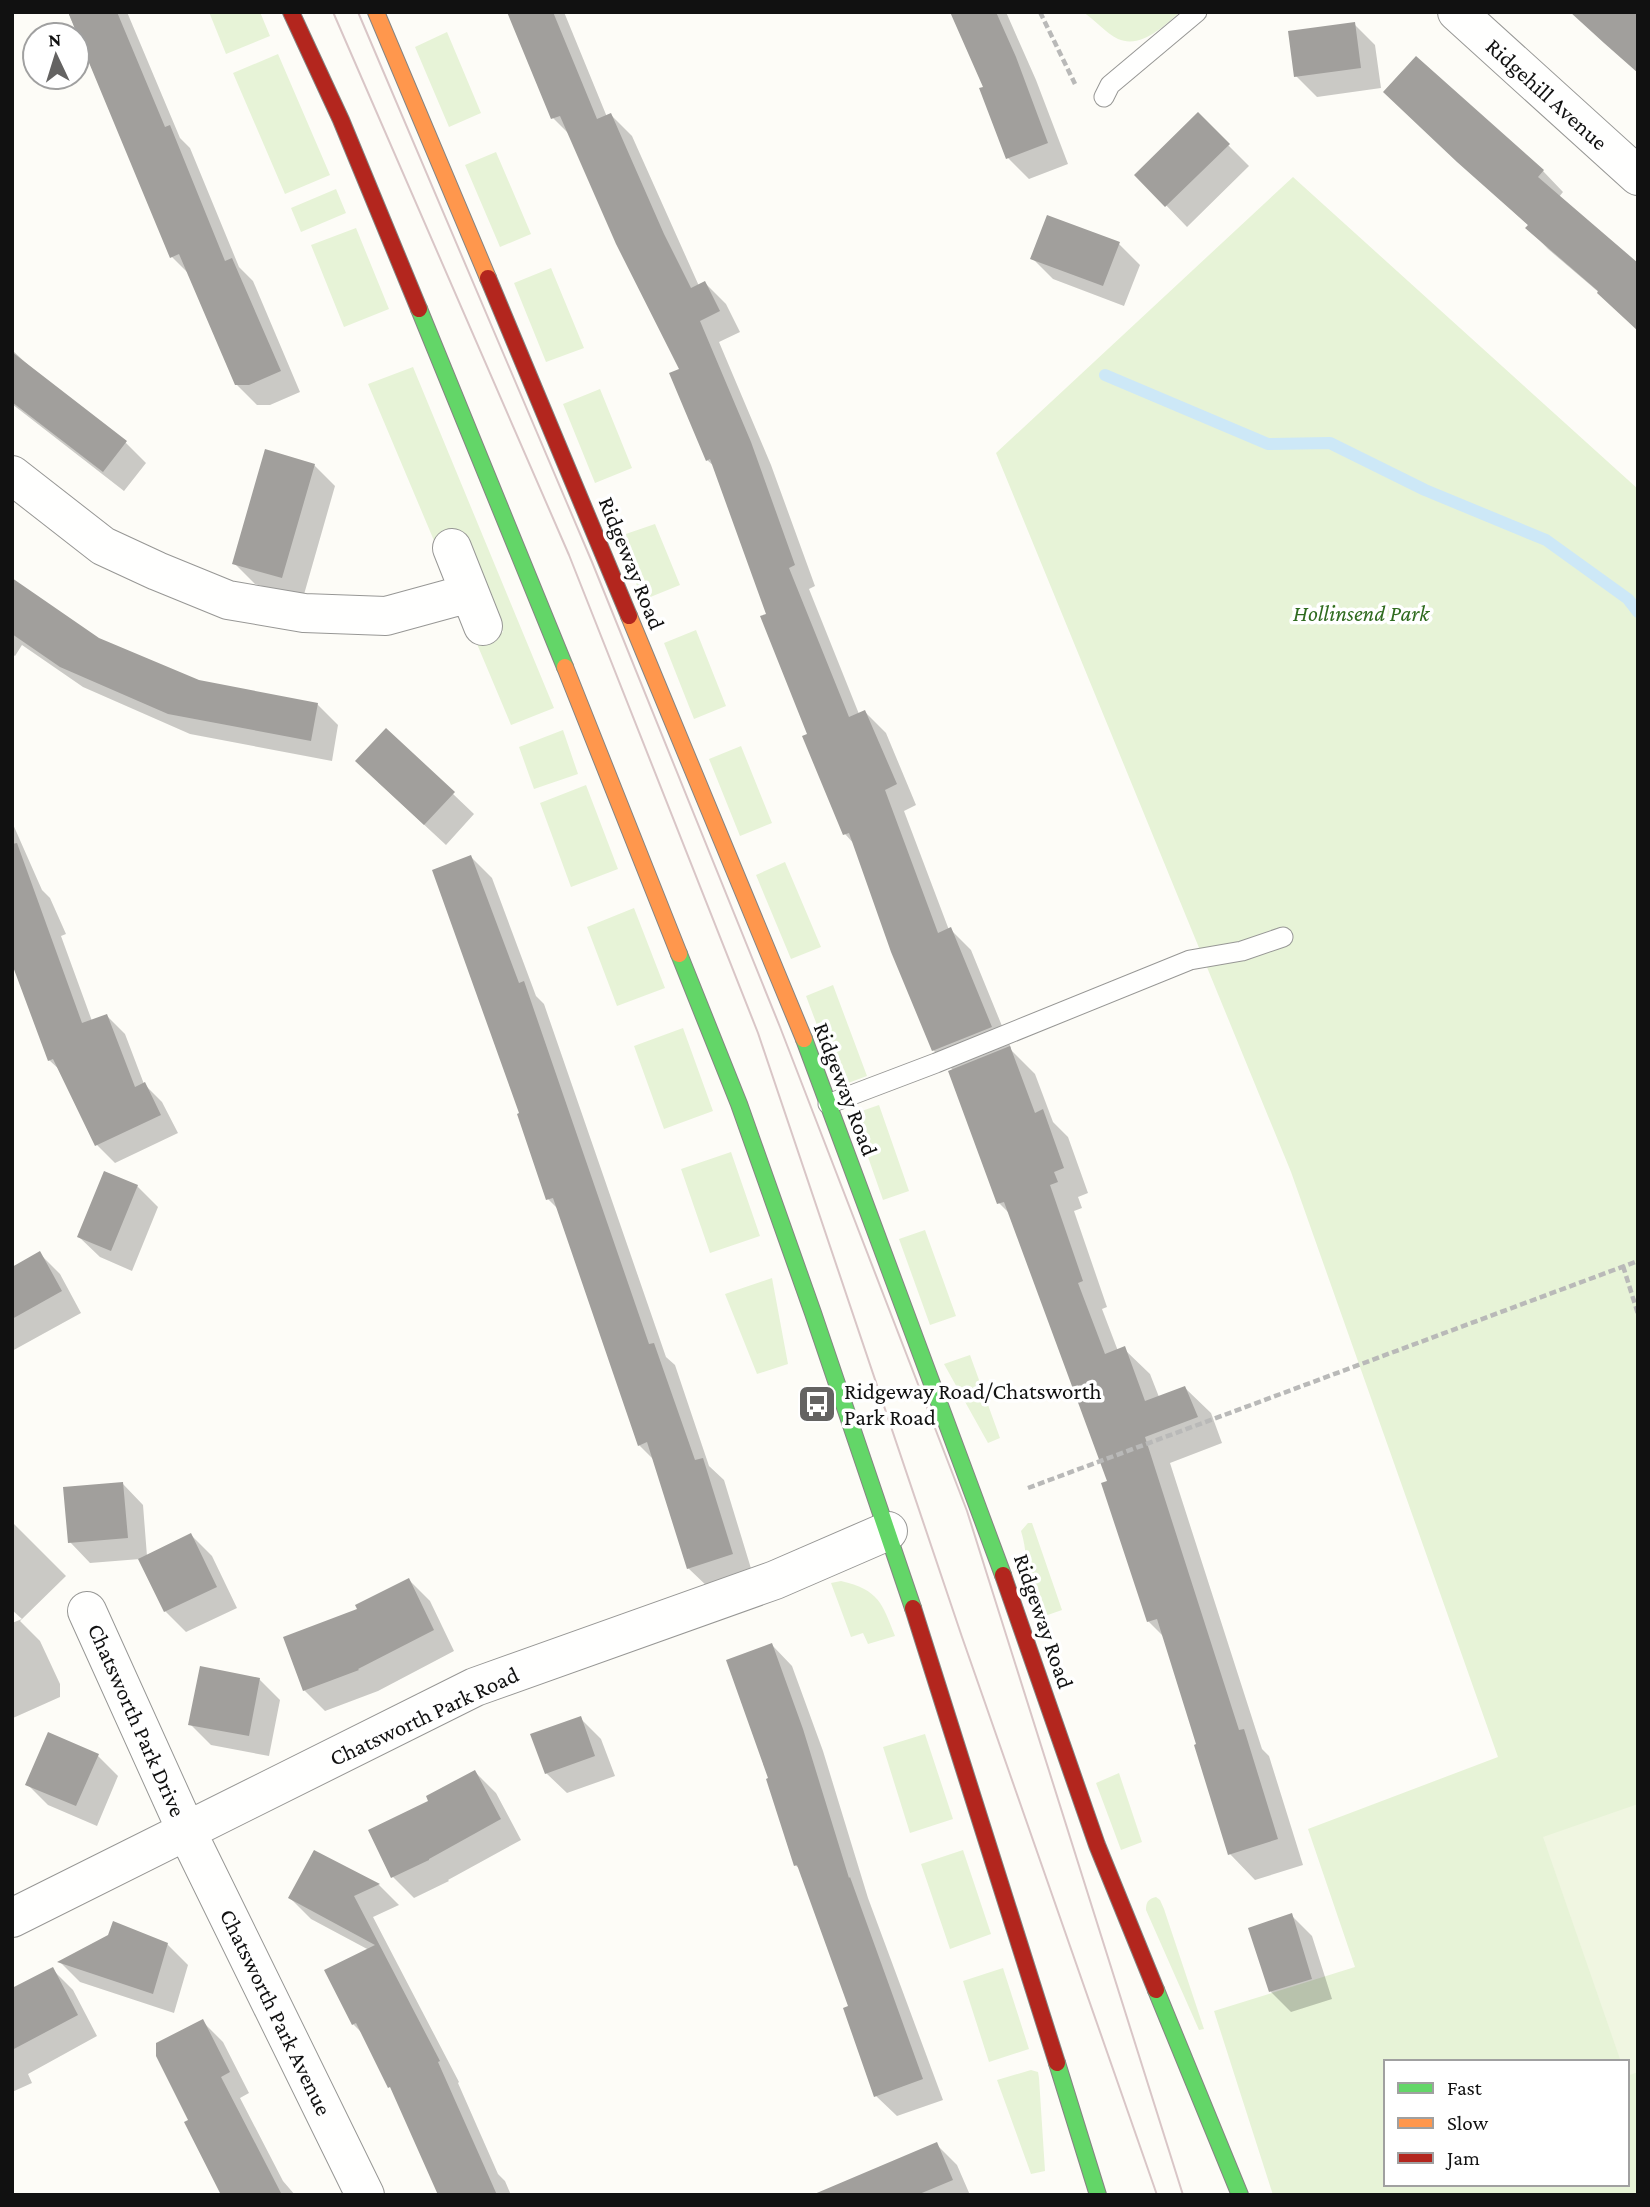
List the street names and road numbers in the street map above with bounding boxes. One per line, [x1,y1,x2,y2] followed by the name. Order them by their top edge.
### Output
[1481,33,1613,155] street label: Ridgehill Avenue
[594,493,670,633] street label: Ridgeway Road
[809,1019,883,1159] street label: Ridgeway Road
[1009,1550,1079,1692] street label: Ridgeway Road
[83,1619,191,1821] street label: Chatsworth Park Drive
[325,1661,523,1771] street label: Chatsworth Park Road
[215,1905,337,2119] street label: Chatsworth Park Avenue

